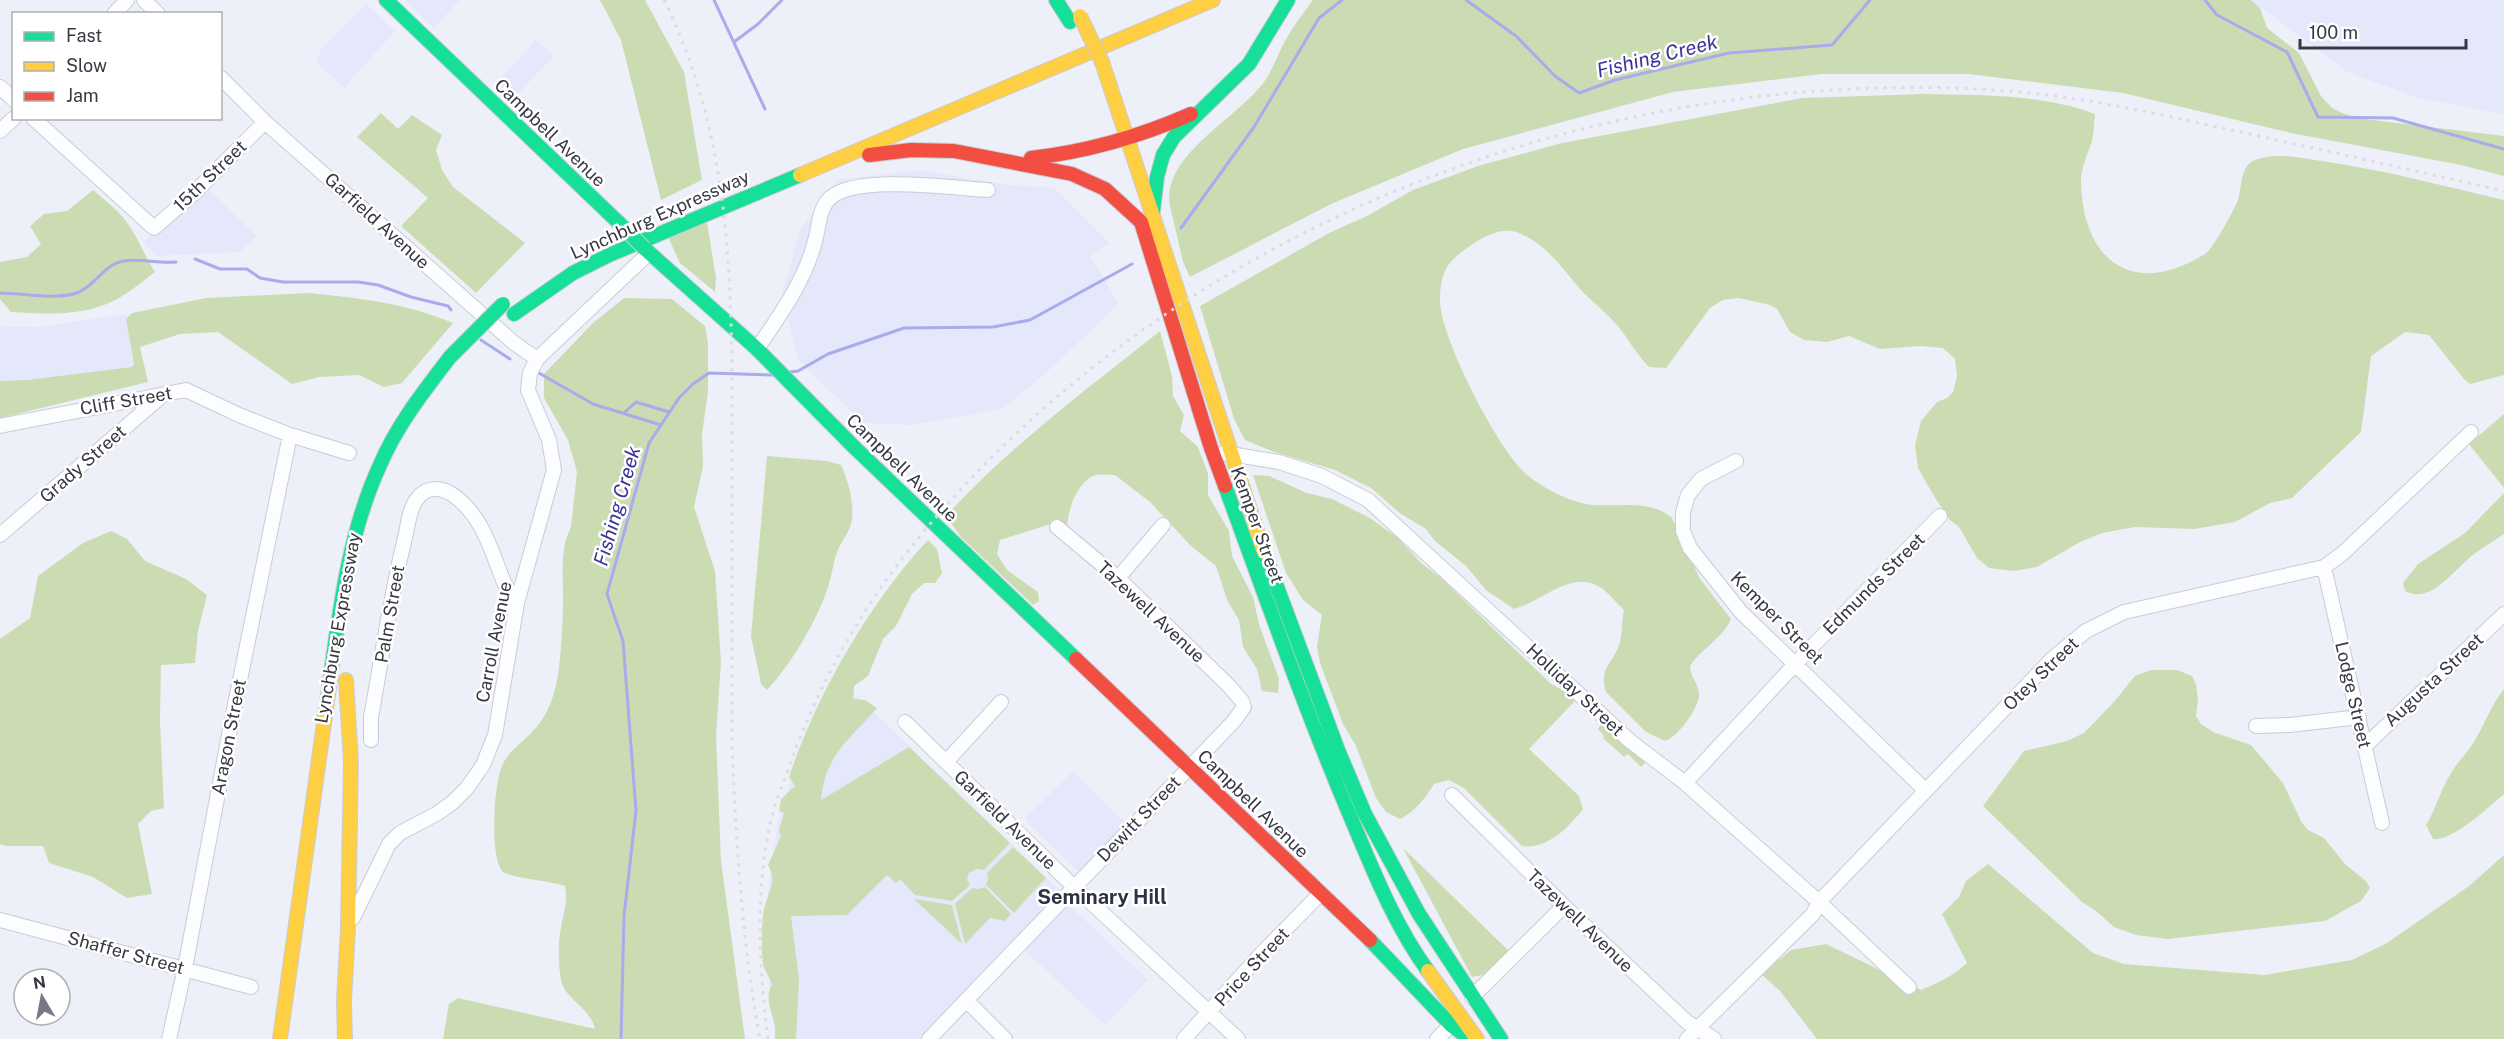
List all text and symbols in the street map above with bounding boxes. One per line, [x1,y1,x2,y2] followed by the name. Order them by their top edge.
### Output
[12,12,222,120] legend
[2300,12,2466,50] scale bar
[2309,22,2358,43] text: 100 m
[66,25,102,46] text: Fast
[1594,29,1720,83] water label: Fishing Creek
[66,55,107,76] text: Slow
[490,74,610,191] street label: Campbell Avenue
[66,85,99,106] text: Jam
[169,136,250,216] street label: 15th Street
[567,165,753,263] street label: Lynchburg Expressway
[321,168,434,273] street label: Garfield Avenue
[78,382,174,419] street label: Cliff Street
[842,409,962,526] street label: Campbell Avenue
[35,421,130,507] street label: Grady Street
[588,443,646,569] water label: Fishing Creek
[1227,464,1288,586] street label: Kemper Street
[1818,528,1929,639] street label: Edmunds Street
[310,530,365,725] street label: Lynchburg Expressway
[1093,557,1209,667] street label: Tazewell Avenue
[371,563,408,665] street label: Palm Street
[1727,567,1828,668] street label: Kemper Street
[471,579,516,704] street label: Carroll Avenue
[2380,629,2487,731] street label: Augusta Street
[1999,633,2083,715] street label: Otey Street
[1522,639,1628,740] street label: Holliday Street
[2331,639,2376,750] street label: Lodge Street
[207,677,250,797] street label: Aragon Street
[1193,745,1313,862] street label: Campbell Avenue
[950,766,1061,874] street label: Garfield Avenue
[1092,771,1185,866] street label: Dewitt Street
[1523,865,1638,977] street label: Tazewell Avenue
[1037,885,1167,909] district label: Seminary Hill
[1210,923,1293,1010] street label: Price Street
[65,927,187,978] street label: Shaffer Street
[12,967,72,1027] north arrow
[32,972,47,993] text: N

